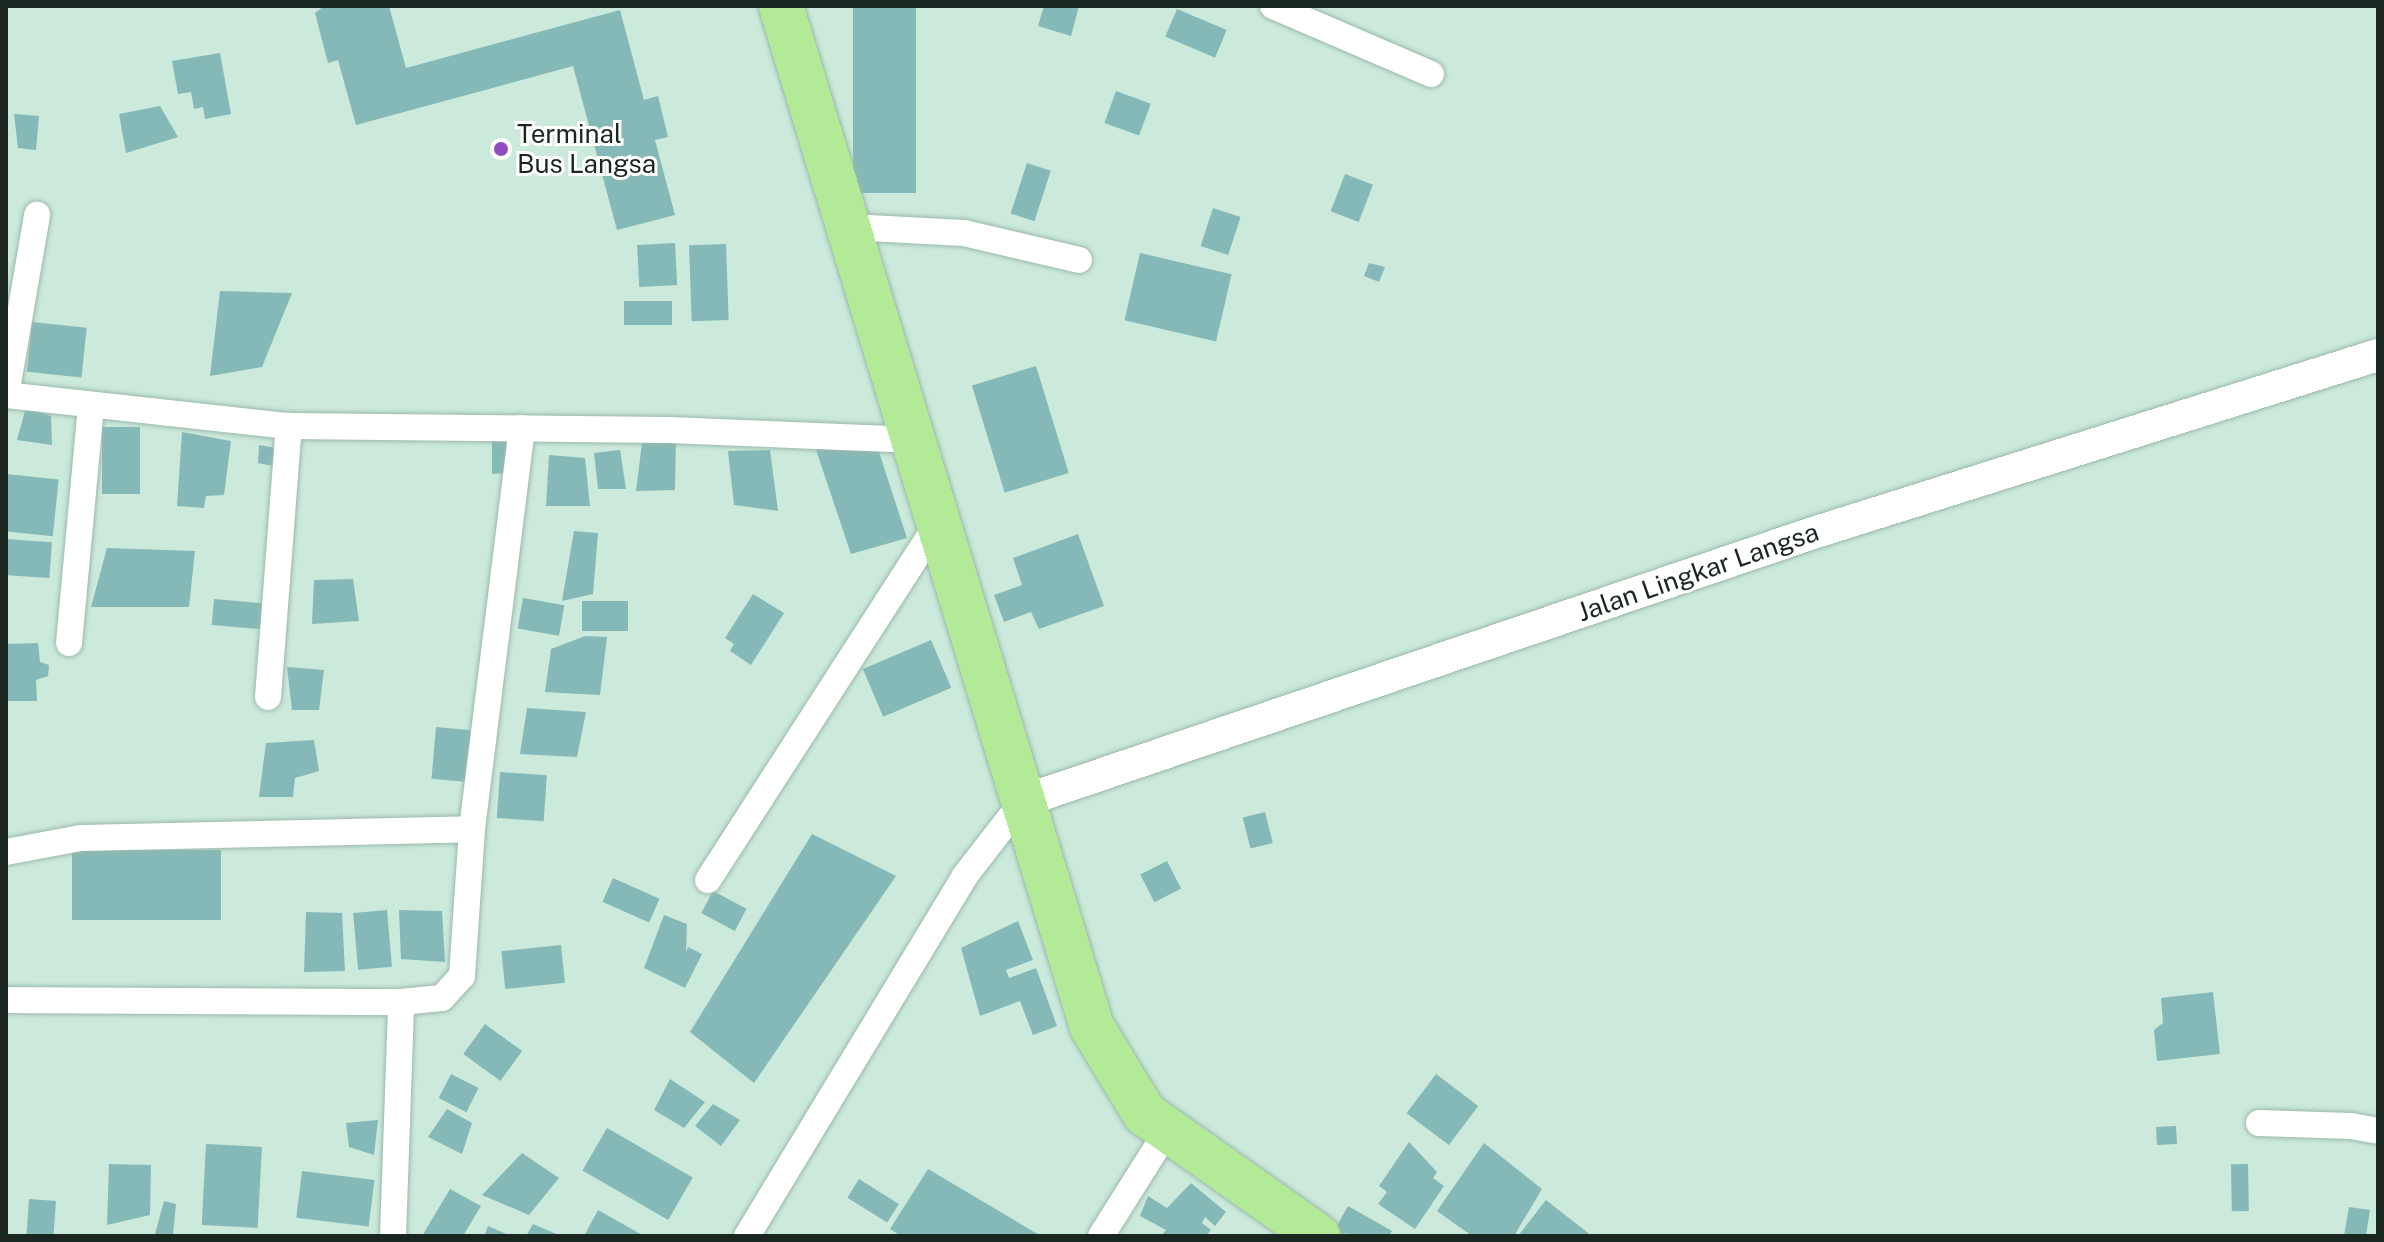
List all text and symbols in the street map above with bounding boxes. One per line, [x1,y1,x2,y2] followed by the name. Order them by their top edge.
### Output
[517,118,656,180] place label: Terminal Bus Langsa
[492,140,510,158] marker: Terminal Bus Langsa
[1573,516,1823,628] street label: Jalan Lingkar Langsa

